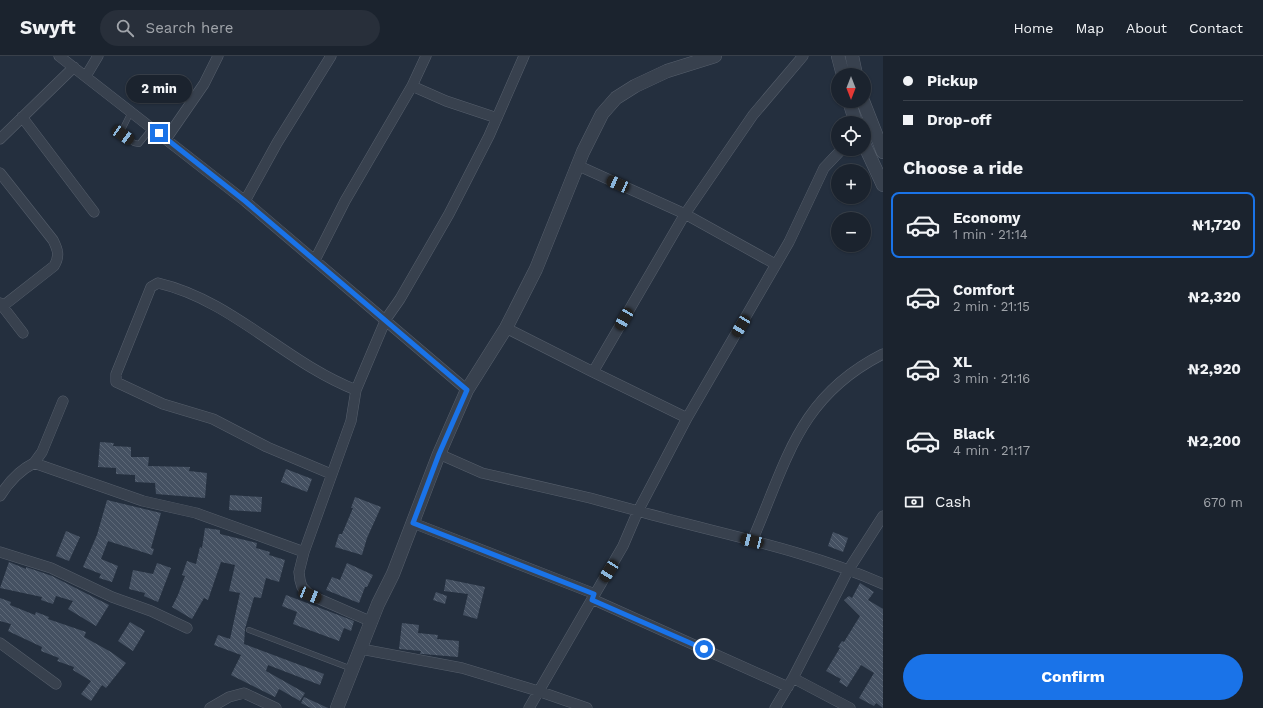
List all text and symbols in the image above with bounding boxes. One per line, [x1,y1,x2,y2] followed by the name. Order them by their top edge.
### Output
[100,10,380,46] search box
[20,16,76,39] text: Swyft
[114,17,136,39] icon: search
[146,19,234,37] text: Search here
[1013,20,1053,36] text: Home
[1075,20,1104,36] text: Map
[1126,20,1167,36] text: About
[1189,20,1243,36] text: Contact
[831,68,871,108] north arrow
[831,68,871,252] map controls
[927,72,978,90] text: Pickup
[126,75,192,103] callout: 2 min
[141,81,177,96] text: 2 min
[927,111,992,129] text: Drop-off
[831,116,871,156] button: locate
[110,123,136,147] car
[150,124,168,142] route end
[903,157,1023,178] text: Choose a ride
[831,164,871,204] button: +
[605,174,631,194] car
[905,207,941,243] icon: car
[953,209,1020,227] text: Economy
[831,212,871,252] button: −
[1192,216,1241,234] text: ₦1,720
[953,227,1028,242] text: 1 min · 21:14
[905,279,941,315] icon: car
[953,281,1014,299] text: Comfort
[1188,288,1241,306] text: ₦2,320
[953,299,1030,314] text: 2 min · 21:15
[613,306,635,332] car
[730,313,752,339] car
[905,351,941,387] icon: car
[953,353,972,371] text: XL
[1188,360,1241,378] text: ₦2,920
[953,371,1030,386] text: 3 min · 21:16
[905,423,941,459] icon: car
[953,425,995,443] text: Black
[1187,432,1241,450] text: ₦2,200
[953,443,1030,458] text: 4 min · 21:17
[903,491,925,513] icon: cash
[935,493,971,511] text: Cash
[1203,495,1243,510] text: 670 m
[739,532,765,550] car
[597,558,621,584] car
[297,585,323,605] car
[695,640,713,658] route start
[903,654,1243,700] button: Confirm

